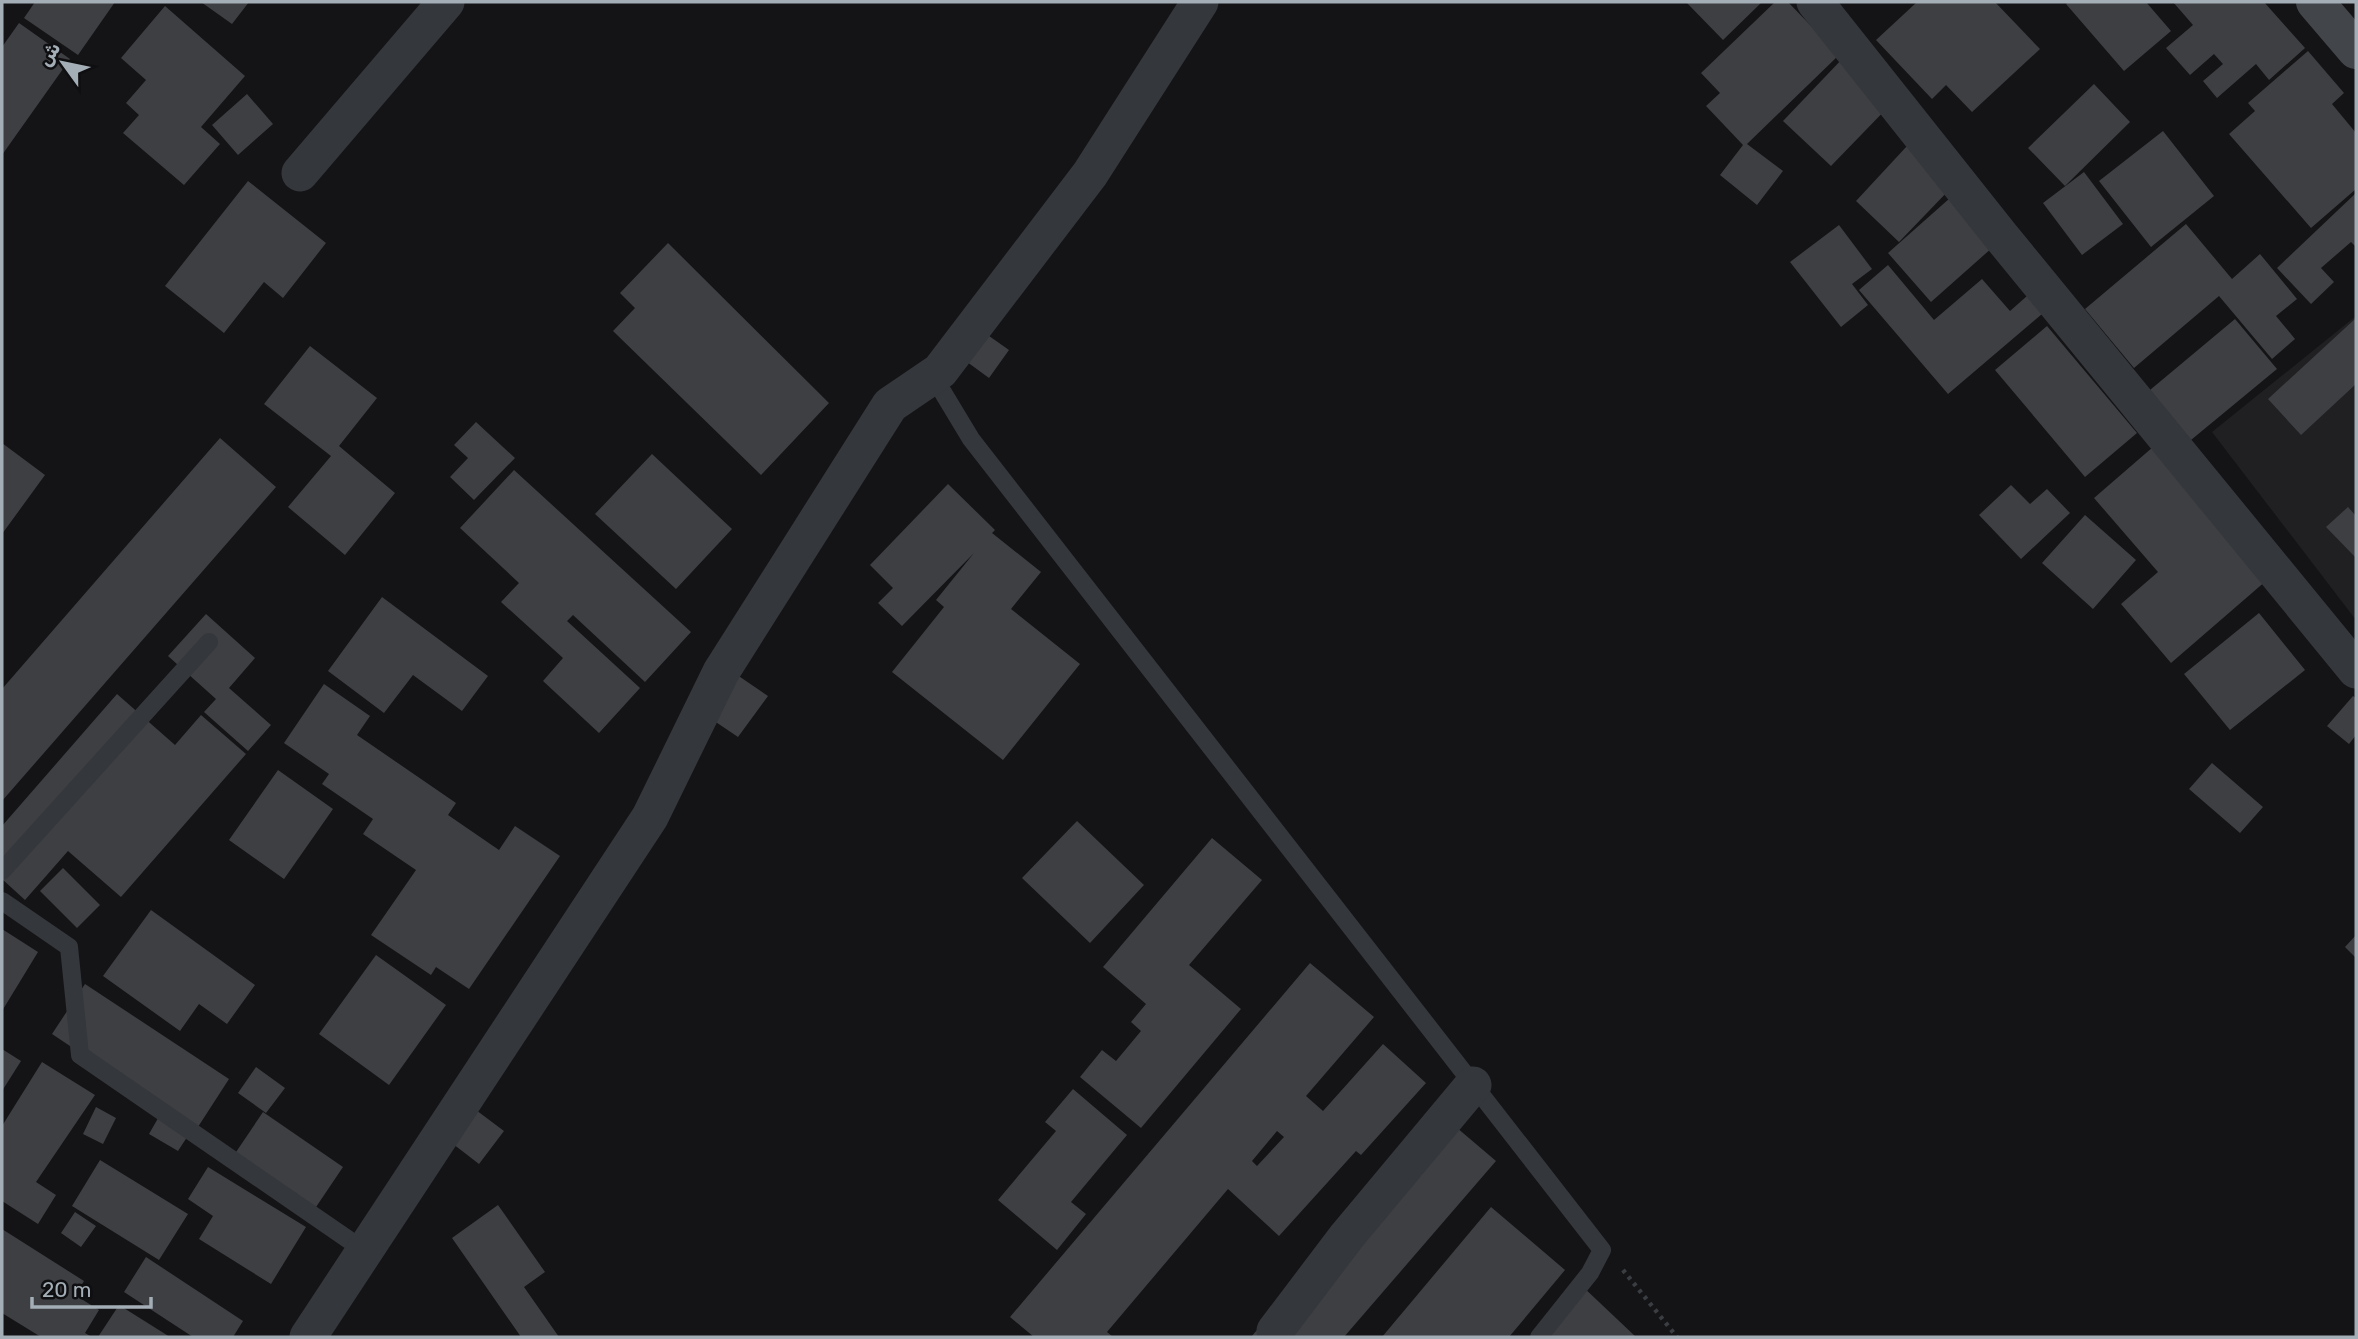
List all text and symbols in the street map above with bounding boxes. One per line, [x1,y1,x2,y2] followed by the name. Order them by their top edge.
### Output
[28,28,98,98] north arrow
[33,38,65,70] text: ش
[32,1266,150,1310] scale bar
[42,1277,91,1302] text: 20 m

